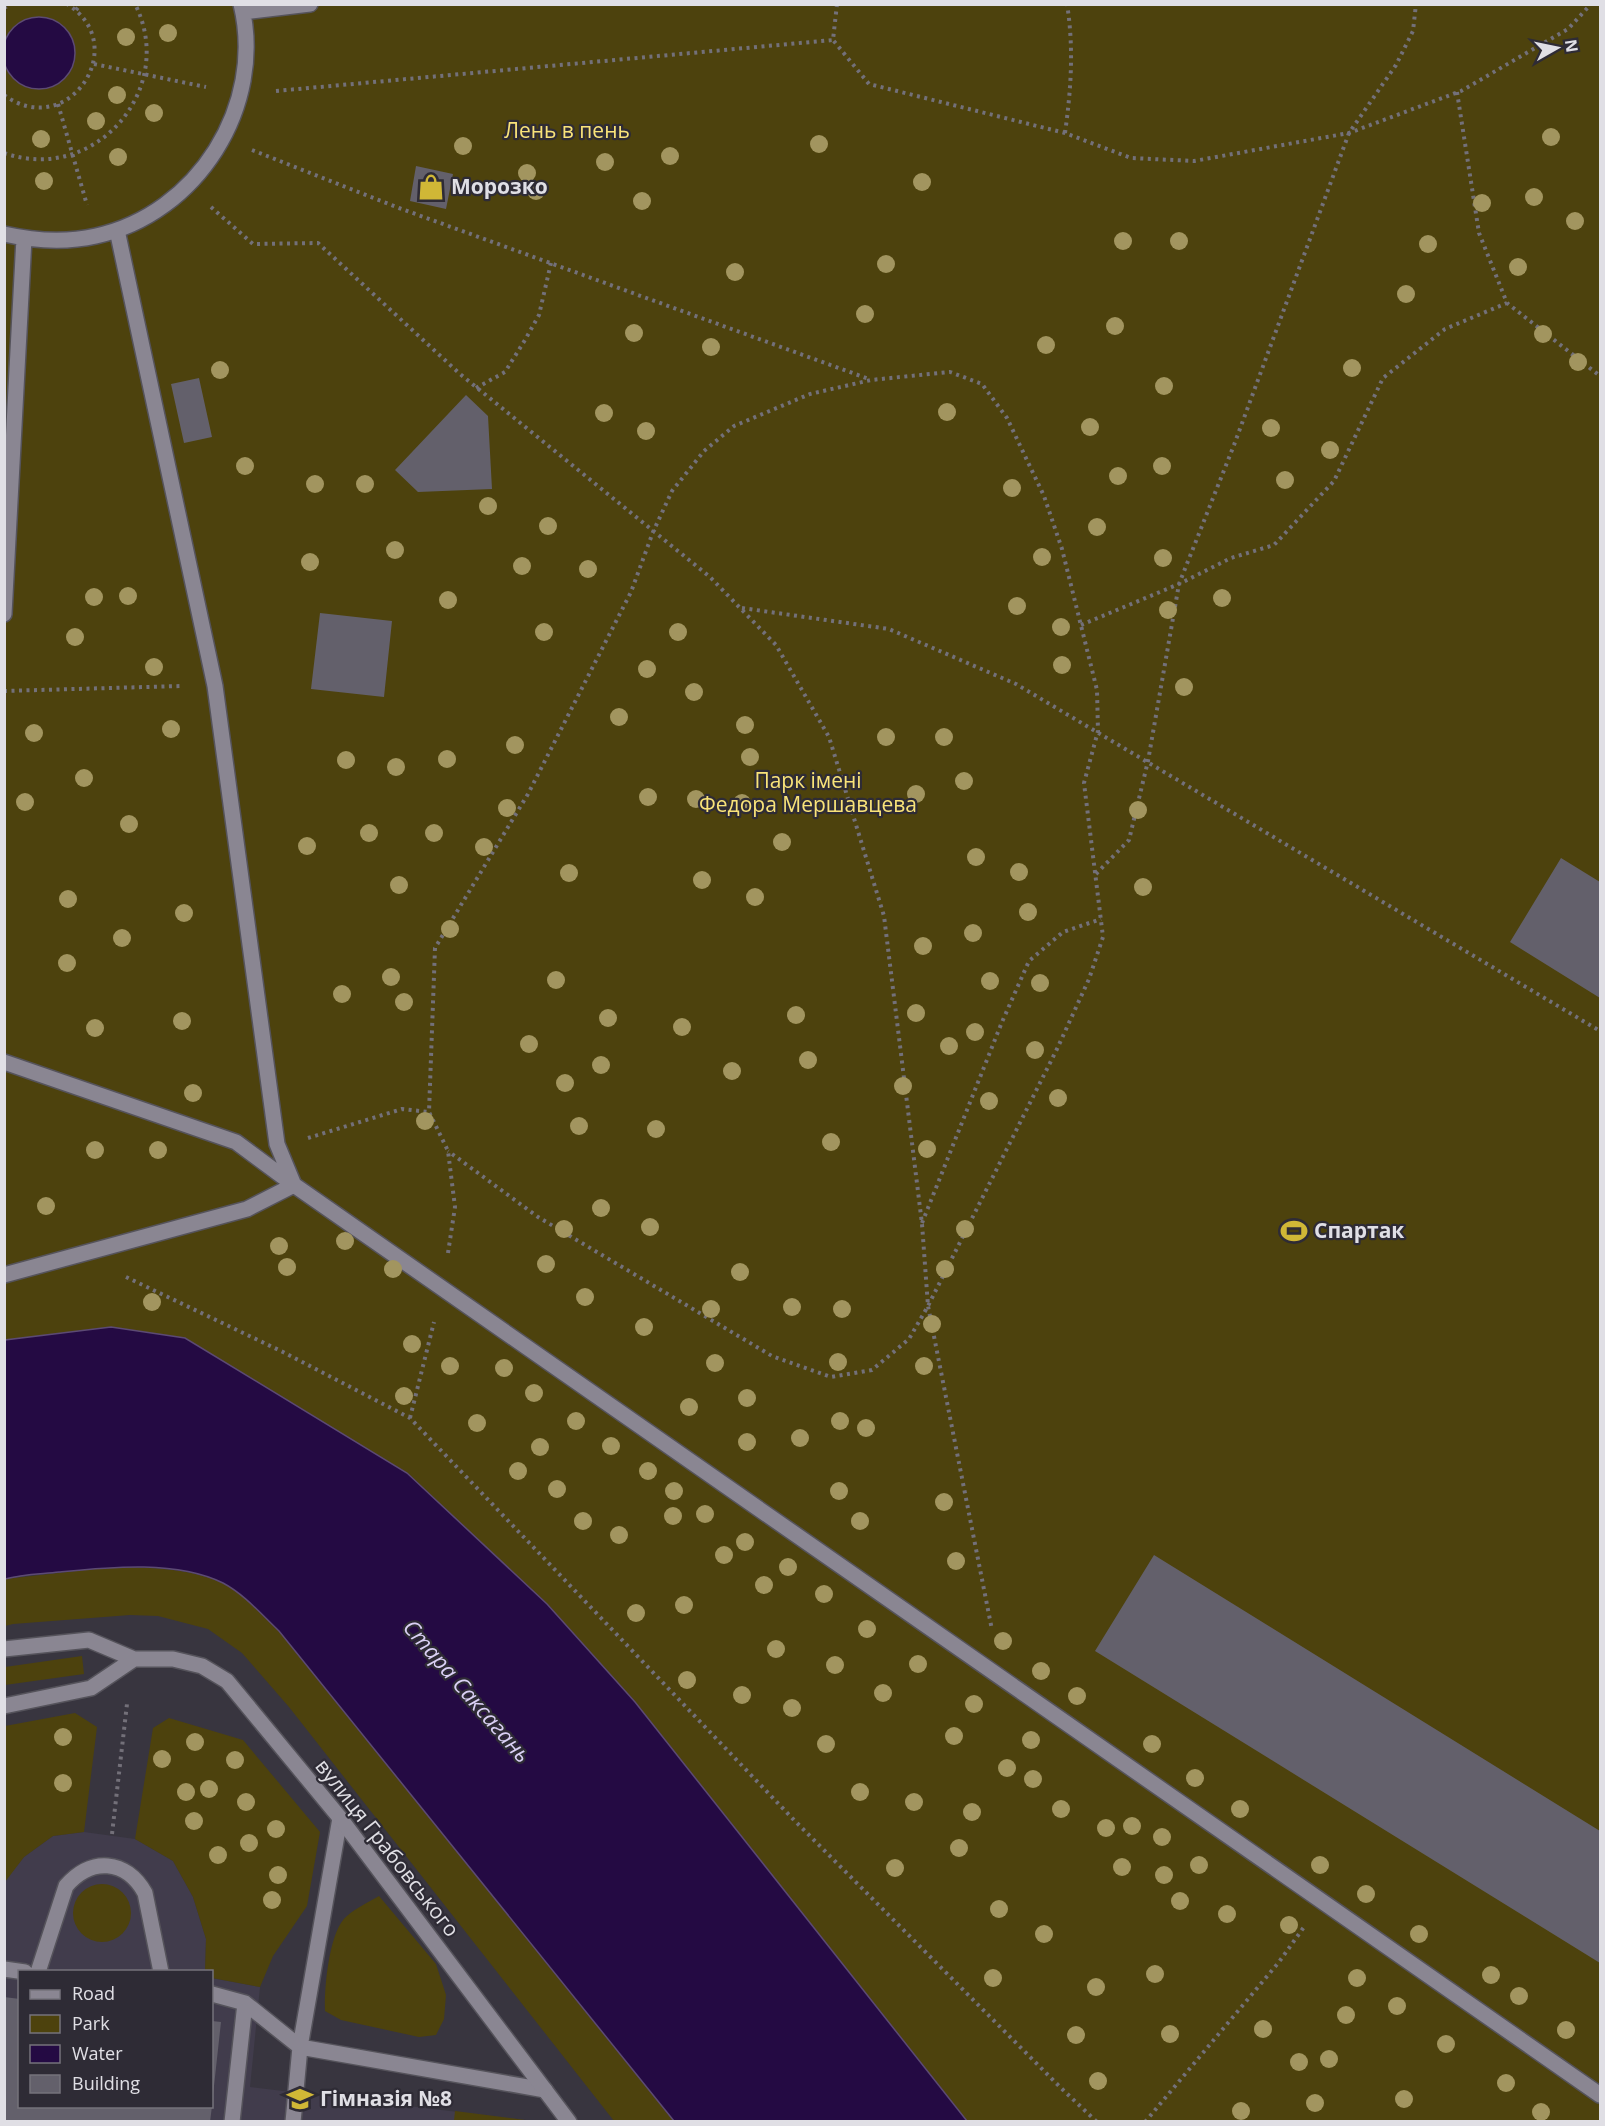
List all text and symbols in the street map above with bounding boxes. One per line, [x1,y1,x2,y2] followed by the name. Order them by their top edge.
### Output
[1527,18,1587,78] north arrow
[1560,38,1584,54] text: N
[504,116,630,144] park label: Лень в пень
[416,172,446,202] shop icon: Морозко
[451,172,548,200] place label: Морозко
[699,766,917,818] park label: Парк імені Федора Мершавцева
[1279,1216,1309,1246] sports icon: Спартак
[1314,1216,1404,1244] place label: Спартак
[397,1612,538,1768] water label: Стара Саксагань
[310,1753,466,1942] street label: вулиця Грабовського
[18,1970,213,2108] legend
[72,1981,115,2005] text: Road
[72,2011,110,2035] text: Park
[72,2041,123,2065] text: Water
[72,2071,140,2095] text: Building
[285,2084,315,2114] school or university icon: Гімназія №8
[320,2084,452,2112] place label: Гімназія №8

